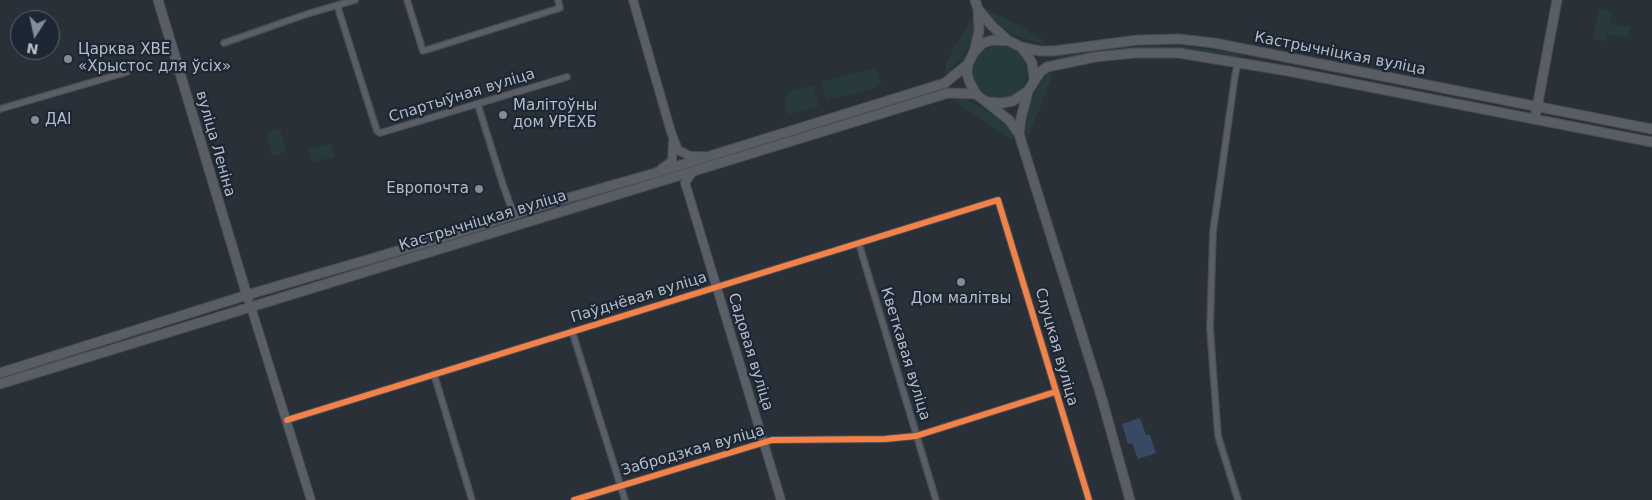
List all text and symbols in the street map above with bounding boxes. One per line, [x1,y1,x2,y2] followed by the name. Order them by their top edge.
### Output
[10,10,60,60] north arrow
[1253,29,1427,79] street label: Кастрычніцкая вуліца
[25,40,40,58] text: N
[78,41,231,76] place label: Царква ХВЕ «Хрыстос для ўсіх»
[62,53,74,65] marker: Царква ХВЕ «Хрыстос для ўсіх»
[387,65,537,127] street label: Спартыўная вуліца
[191,89,239,199] street label: вуліца Леніна
[513,97,597,132] place label: Малітоўны дом УРЕХБ
[497,109,509,121] marker: Малітоўны дом УРЕХБ
[45,111,71,129] place label: ДАІ
[29,114,41,126] marker: ДАІ
[386,180,469,198] place label: Европочта
[473,183,485,195] marker: Европочта
[397,187,569,255] street label: Кастрычніцкая вуліца
[569,269,709,327] street label: Паўднёвая вуліца
[955,276,967,288] marker: Дом малітвы
[876,285,934,423] street label: Кветкавая вуліца
[1031,286,1081,408] street label: Слуцкая вуліца
[911,290,1011,308] place label: Дом малітвы
[724,291,776,413] street label: Садовая вуліца
[619,422,767,480] street label: Забродзкая вуліца

